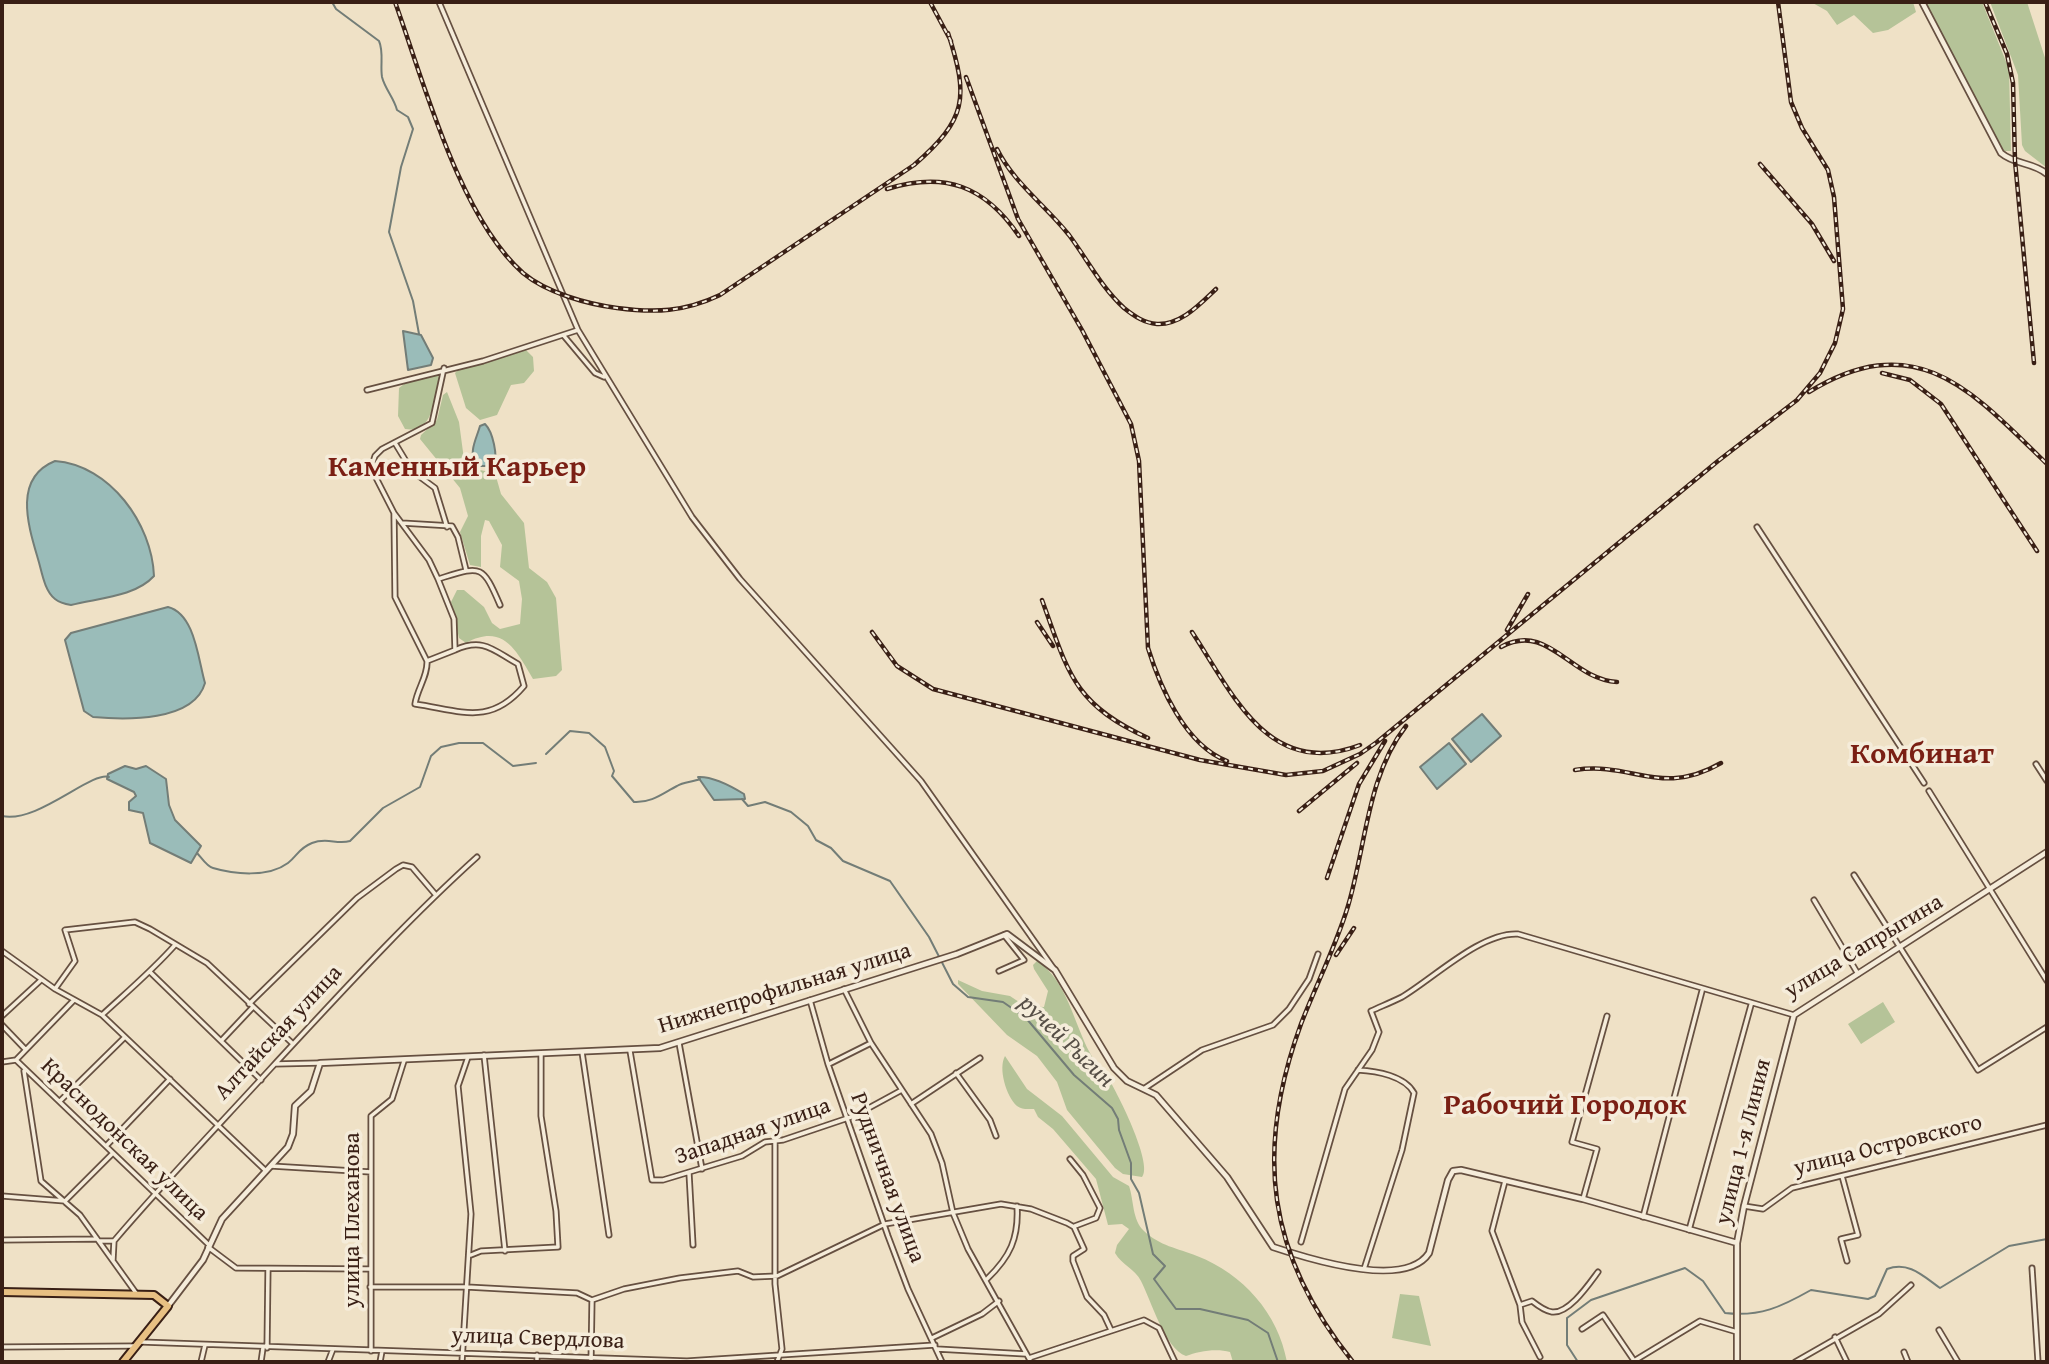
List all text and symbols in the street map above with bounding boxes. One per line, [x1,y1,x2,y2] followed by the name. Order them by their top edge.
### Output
[328,450,586,486] district label: Каменный Карьер
[1850,737,1994,773] district label: Комбинат
[1780,889,1948,1005] street label: улица Сапрыгина
[655,937,915,1041] street label: Нижнепрофильная улица
[209,960,349,1106] street label: Алтайская улица
[1013,990,1119,1094] water label: ручей Рыгин
[34,1053,214,1227] street label: Краснодонская улица
[1710,1056,1778,1228] street label: улица 1-я Линия
[1443,1088,1687,1124] district label: Рабочий Городок
[843,1089,931,1267] street label: Рудничная улица
[672,1093,834,1171] street label: Западная улица
[1791,1109,1985,1183] street label: улица Островского
[339,1132,367,1308] street label: улица Плеханова
[451,1322,625,1356] street label: улица Свердлова

